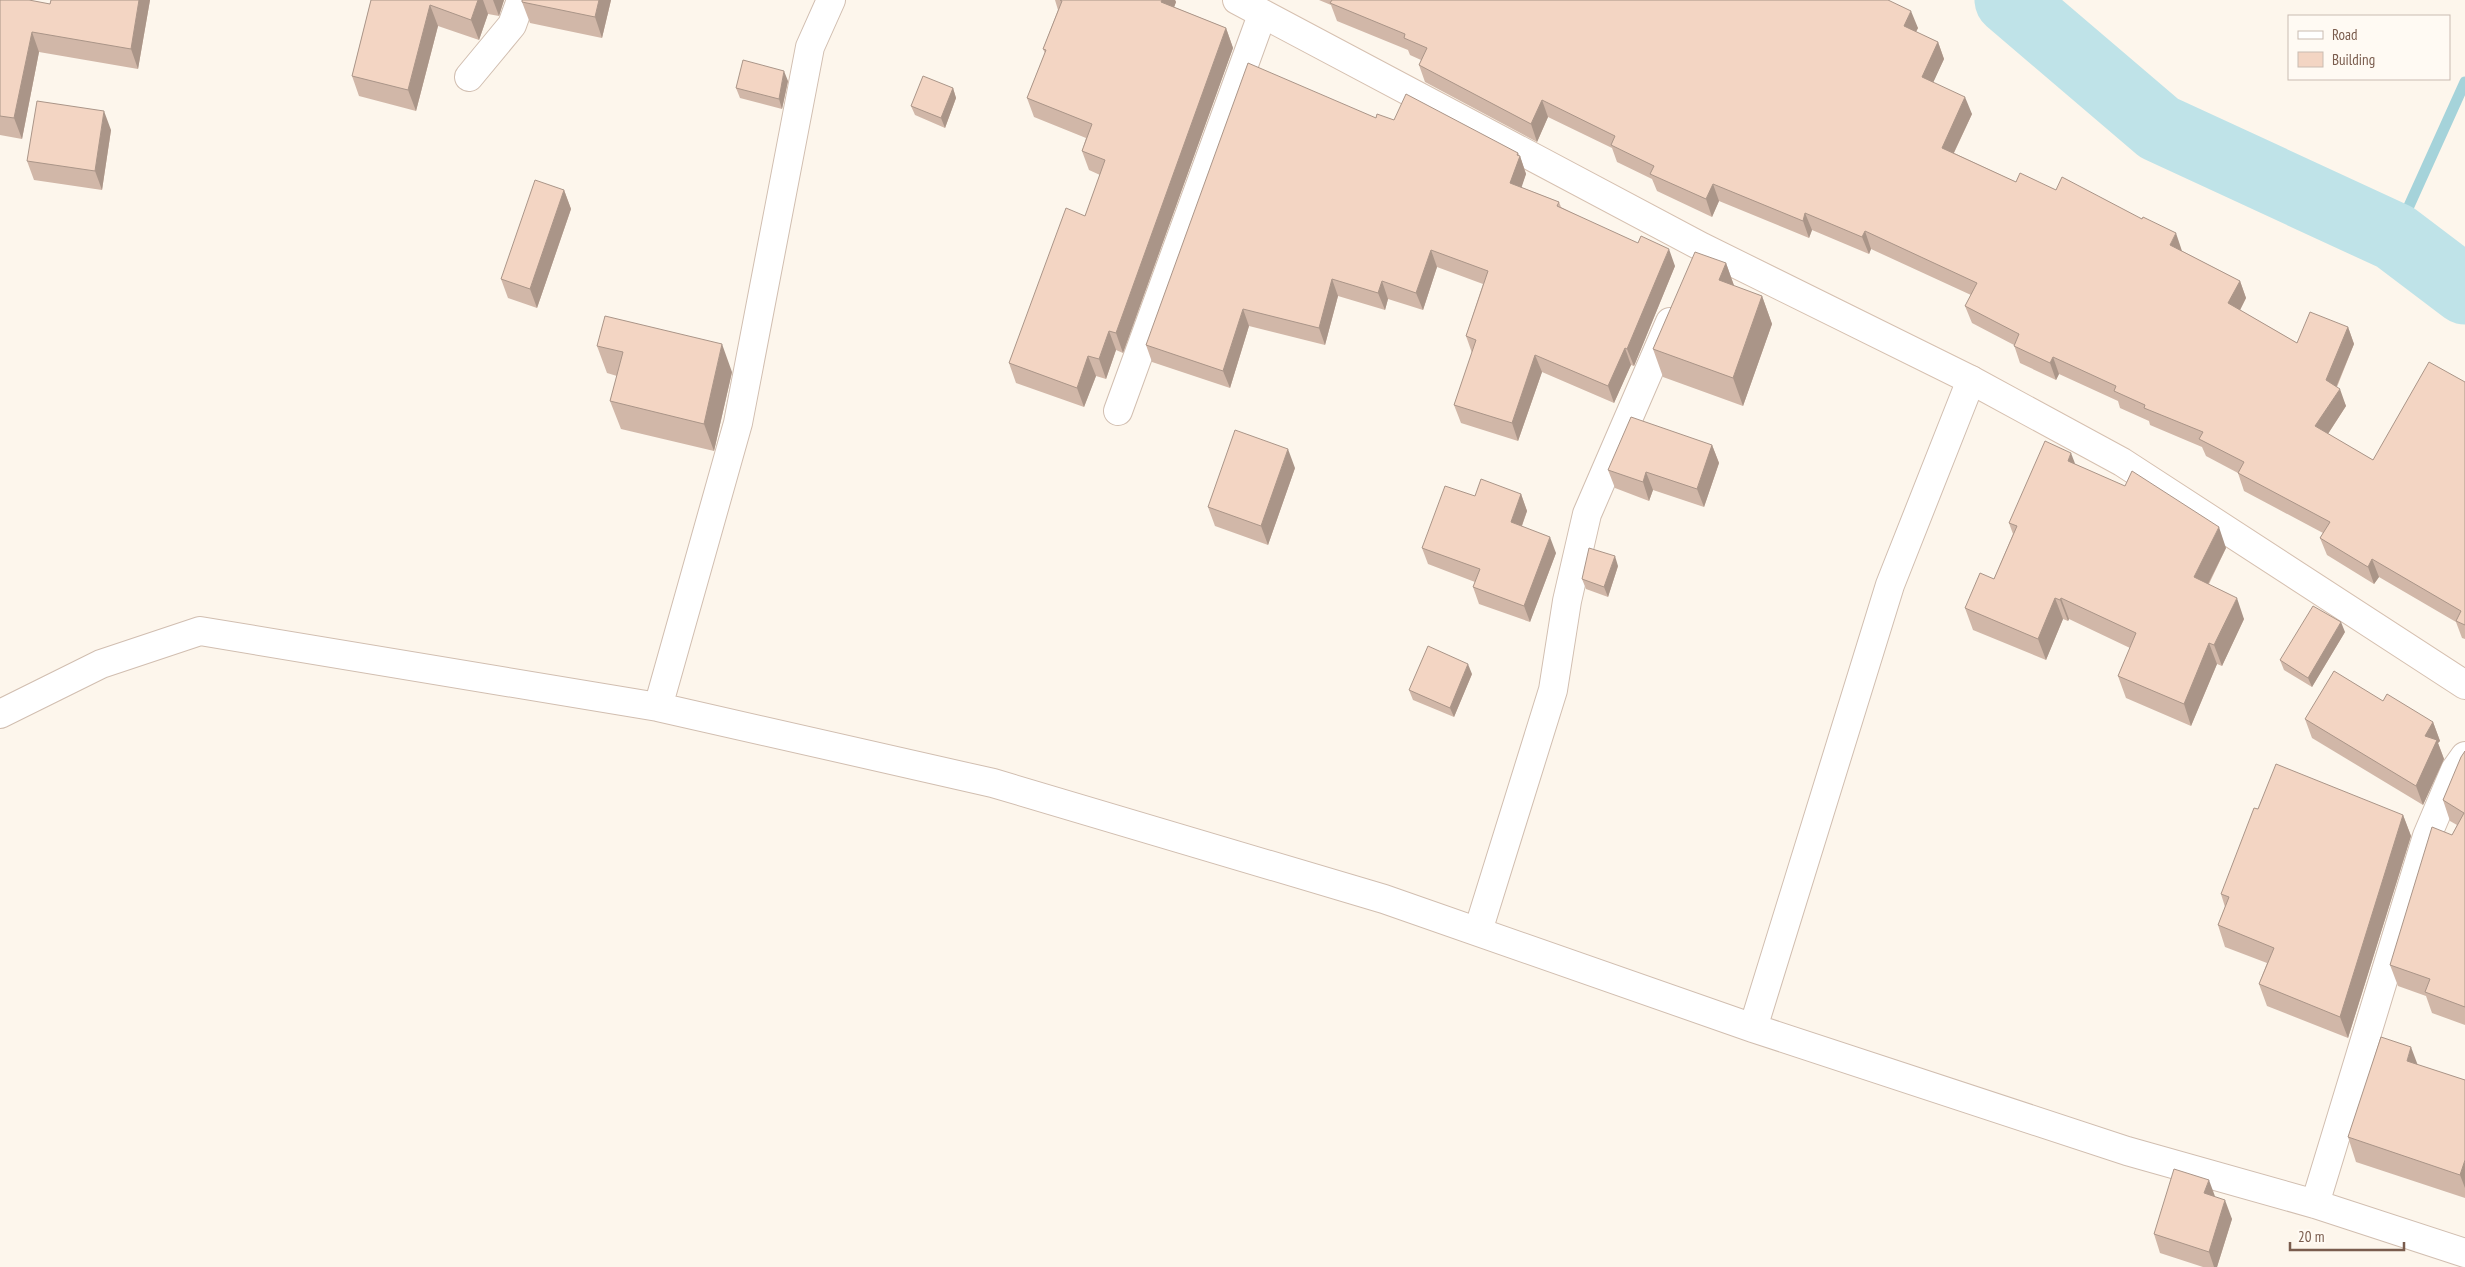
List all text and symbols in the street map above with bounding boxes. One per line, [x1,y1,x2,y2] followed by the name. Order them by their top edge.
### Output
[2288,15,2450,80] legend
[2332,25,2358,44] text: Road
[2332,50,2375,69] text: Building
[2290,1220,2404,1252] scale bar
[2298,1227,2324,1246] text: 20 m

